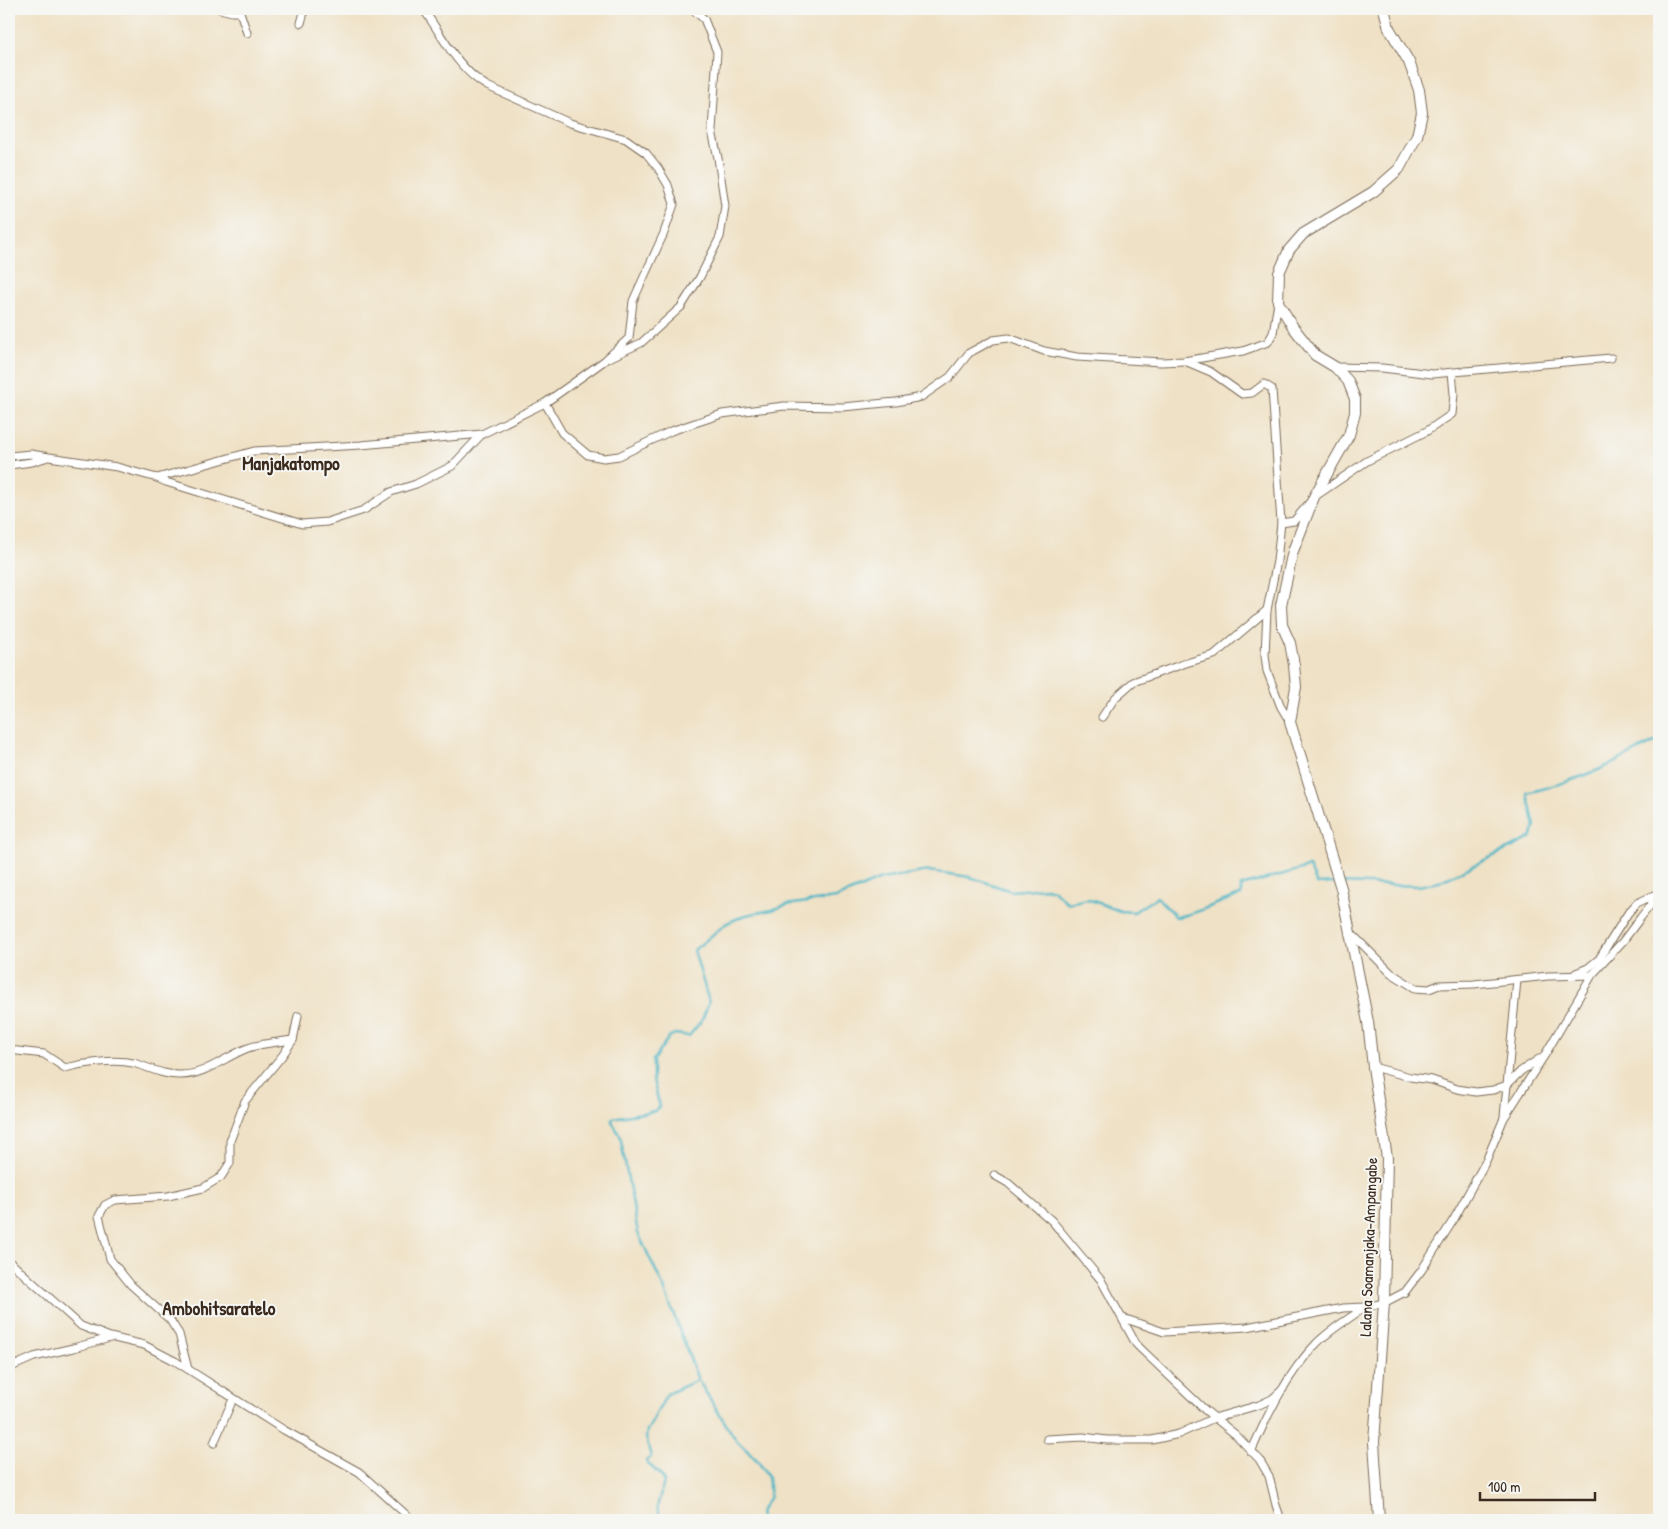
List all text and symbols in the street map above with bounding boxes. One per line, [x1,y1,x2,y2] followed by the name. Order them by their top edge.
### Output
[242,450,340,477] district label: Manjakatompo
[1354,1156,1382,1337] street label: Lalana Soamanjaka-Ampangabe
[163,1295,276,1321] district label: Ambohitsaratelo
[1480,1469,1596,1501] scale bar
[1488,1476,1521,1497] text: 100 m

